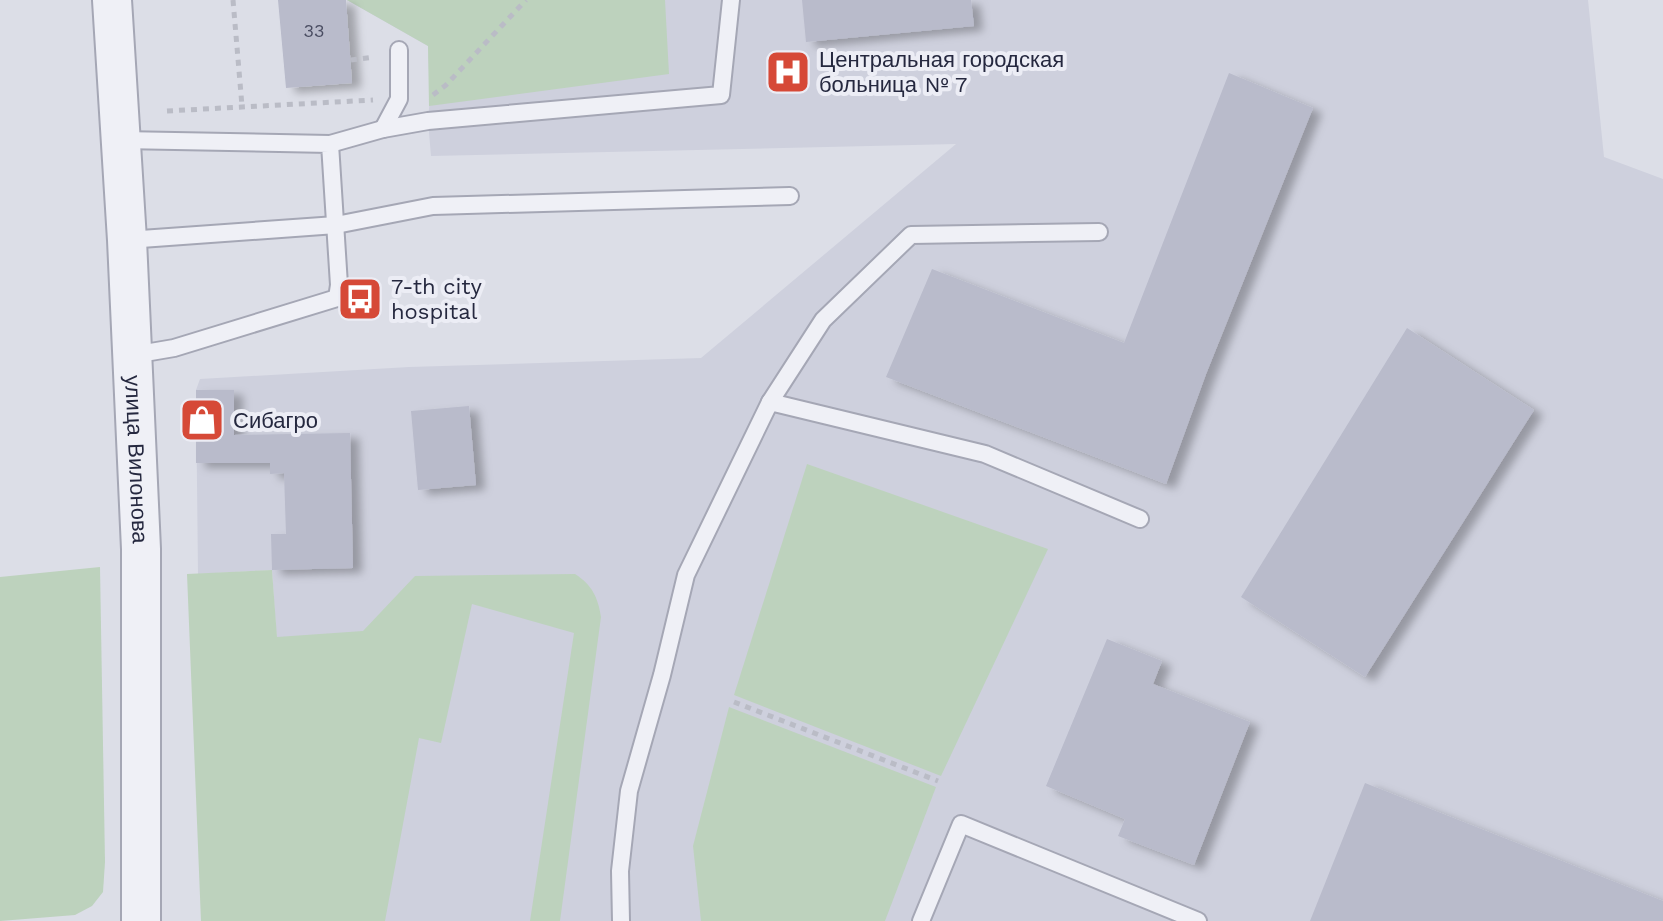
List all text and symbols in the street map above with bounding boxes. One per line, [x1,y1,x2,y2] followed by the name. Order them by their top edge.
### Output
[304,20,325,41] house number: 33
[819,47,1064,97] place label: Центральная городская больница № 7
[764,48,812,96] hospital icon: Центральная городская больница № 7
[391,274,483,324] place label: 7-th city hospital
[336,275,384,323] bus stop icon: 7-th city hospital
[121,375,153,545] street label: улица Вилонова
[178,396,226,444] shop icon: Сибагро
[233,408,318,433] place label: Сибагро

